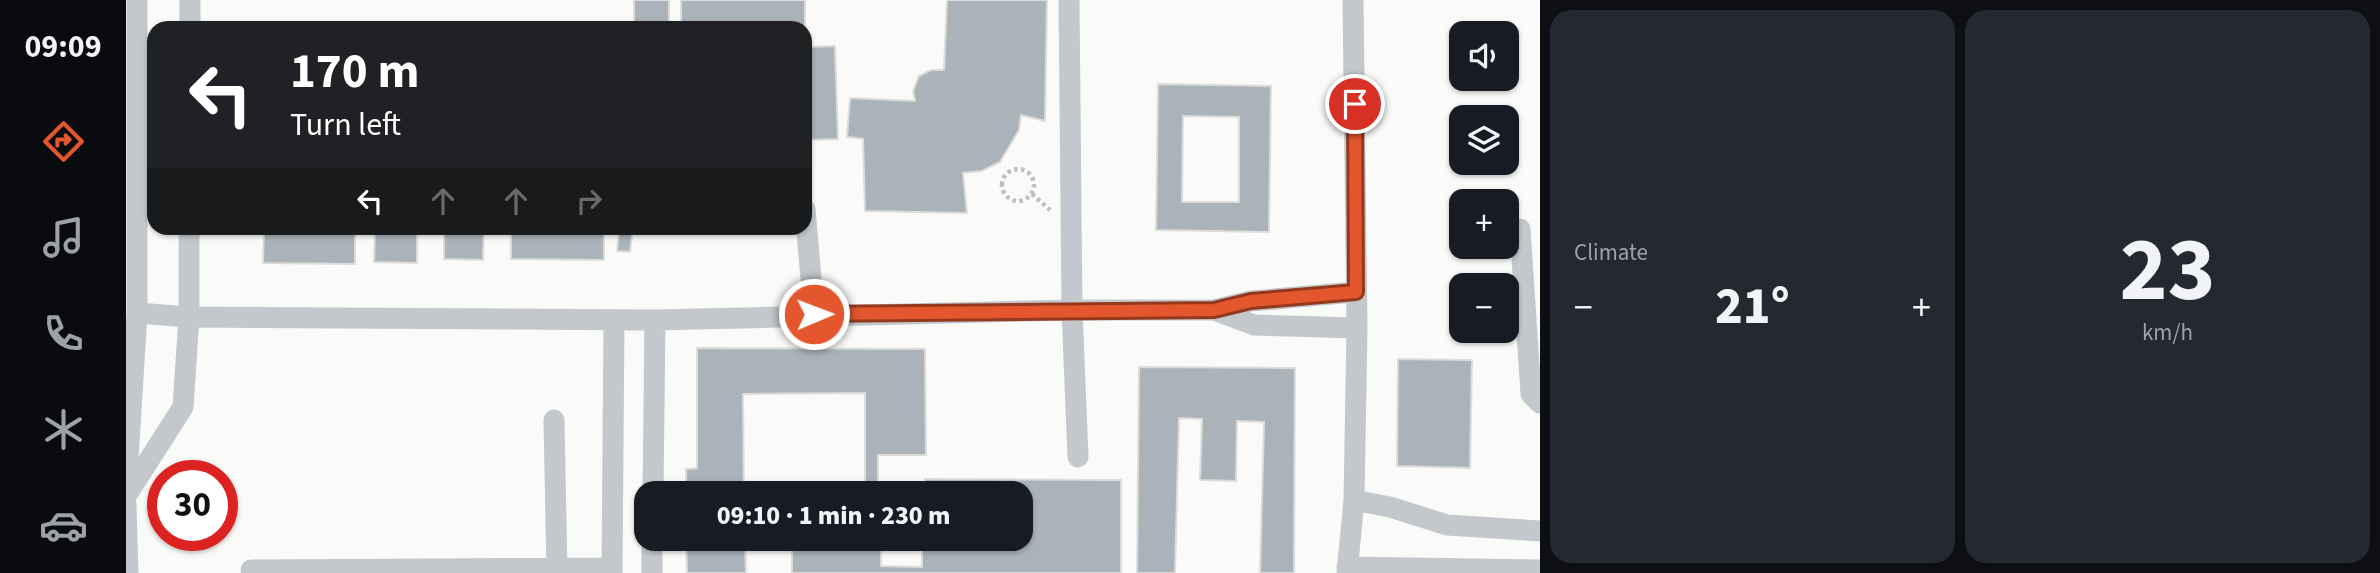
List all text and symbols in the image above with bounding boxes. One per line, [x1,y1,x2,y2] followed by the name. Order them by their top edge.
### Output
[1449,21,1519,343] map controls
[1449,21,1519,91] button: sound
[24,24,102,70] text: 09:09
[290,37,419,107] text: 170 m
[175,49,266,140] icon: left
[1325,74,1385,134] pin
[1336,85,1374,123] icon: arrive
[290,102,401,148] text: Turn left
[1449,105,1519,175] button: layers
[39,117,88,166] icon: directions
[351,182,389,220] icon: left
[424,182,462,220] icon: ahead
[497,182,535,220] icon: ahead
[570,182,608,220] icon: right
[1449,189,1519,259] button: +
[2119,206,2216,335] text: 23
[39,213,88,262] icon: music
[1574,236,1648,269] text: Climate
[1715,270,1790,344] text: 21°
[1449,273,1519,343] button: −
[777,277,851,351] position arrow
[1574,281,1593,335] text: −
[1912,281,1931,335] text: +
[39,309,88,358] icon: phone
[2142,316,2193,349] text: km/h
[39,405,88,454] icon: climate
[147,460,238,551] speed limit sign: 30
[717,497,950,534] text: 09:10 · 1 min · 230 m
[39,501,88,550] icon: car

